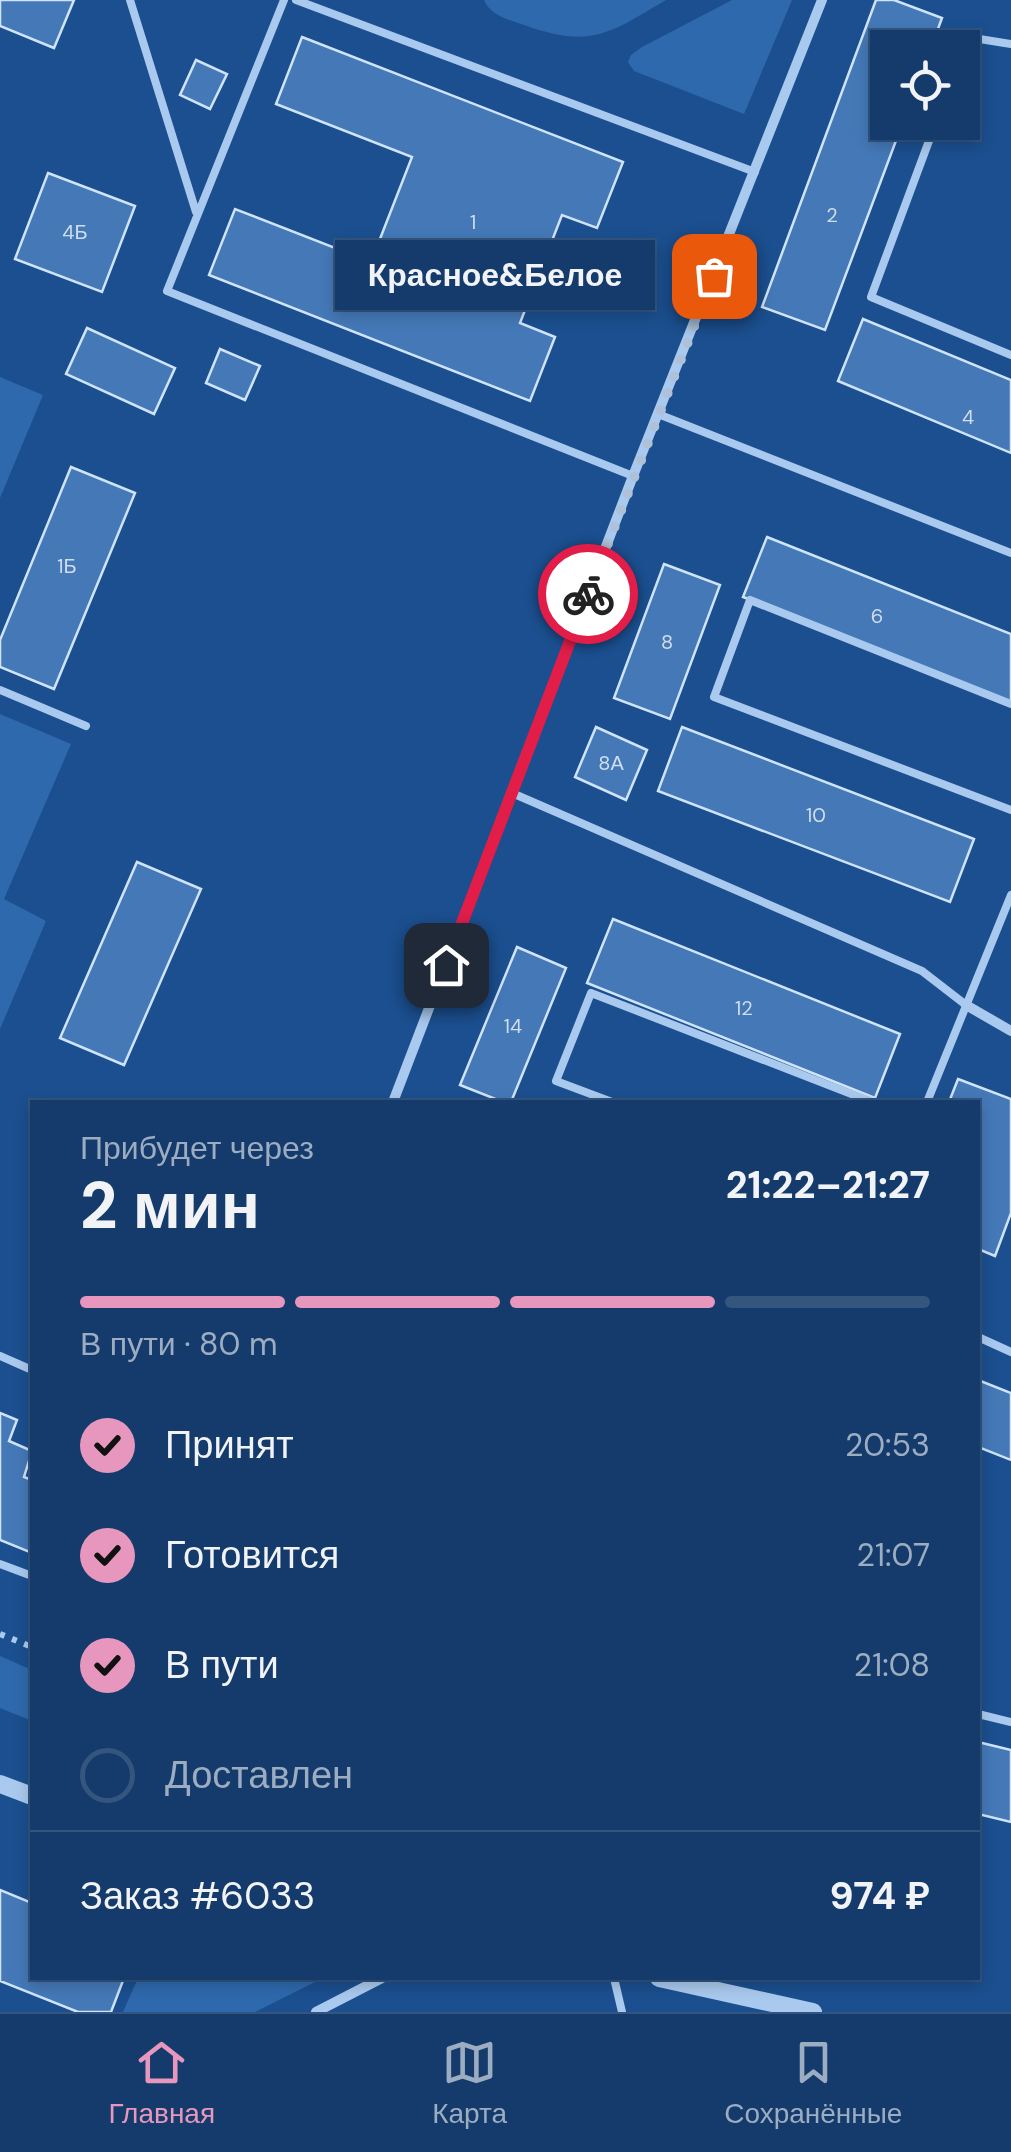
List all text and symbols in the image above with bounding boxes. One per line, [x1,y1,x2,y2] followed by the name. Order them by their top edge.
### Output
[870,30,980,140] map controls
[870,30,980,140] button: locate
[826,202,838,228] house number: 2
[470,209,476,235] house number: 1
[62,219,88,245] house number: 4Б
[672,234,757,319] pin
[334,241,654,311] callout: Красное&Белое
[687,249,742,304] icon: bag
[368,254,622,296] text: Красное&Белое
[962,404,974,430] house number: 4
[538,544,638,644] courier
[57,553,77,579] house number: 1Б
[561,567,616,622] icon: bike
[871,603,883,629] house number: 6
[661,629,673,655] house number: 8
[598,750,624,776] house number: 8А
[806,802,826,828] house number: 10
[404,923,489,1008] pin
[419,938,474,993] icon: home
[735,995,753,1021] house number: 12
[504,1013,522,1039] house number: 14
[80,1127,314,1169] text: Прибудет через
[726,1160,930,1210] text: 21:22–21:27
[80,1164,260,1248] text: 2 мин
[80,1323,277,1365] text: В пути · 80 m
[80,1418,135,1473] icon: check
[165,1420,294,1470] text: Принят
[845,1424,930,1466] text: 20:53
[80,1528,135,1583] icon: check
[165,1530,339,1580] text: Готовится
[857,1534,930,1576] text: 21:07
[80,1638,135,1693] icon: check
[165,1640,279,1690] text: В пути
[854,1644,930,1686] text: 21:08
[165,1750,353,1800] text: Доставлен
[80,1871,315,1921] text: Заказ #6033
[829,1871,930,1921] text: 974 ₽
[109,2035,215,2132] tab: Главная
[432,2035,507,2132] tab: Карта
[724,2035,902,2132] tab: Сохранённые

